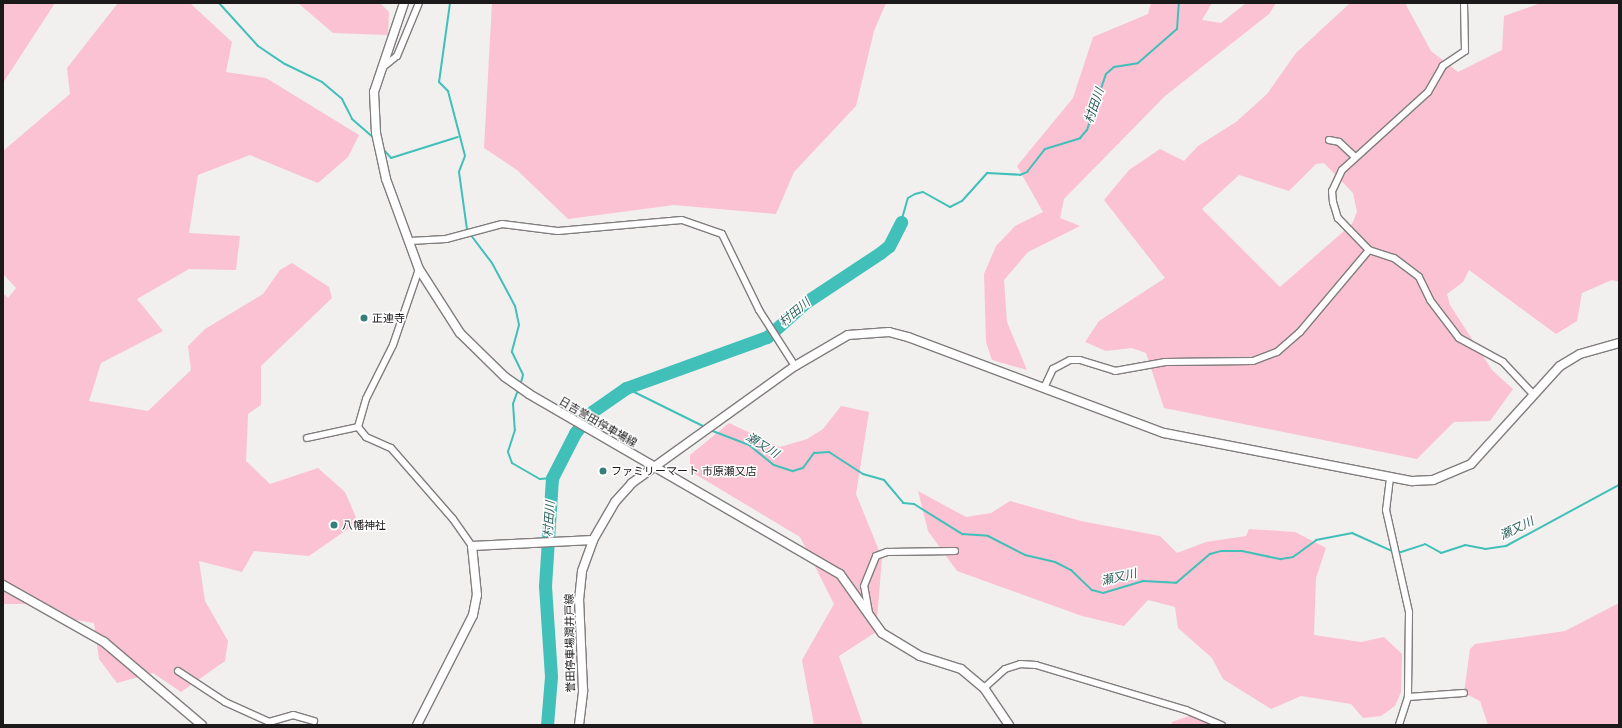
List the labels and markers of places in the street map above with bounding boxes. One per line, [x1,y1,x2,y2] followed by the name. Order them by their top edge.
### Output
[372,311,405,325] place label: 正連寺
[359,313,369,323] marker: 正連寺
[611,464,757,478] place label: ファミリーマート 市原瀬又店
[598,466,608,476] marker: ファミリーマート 市原瀬又店
[342,518,386,532] place label: 八幡神社
[329,520,339,530] marker: 八幡神社

